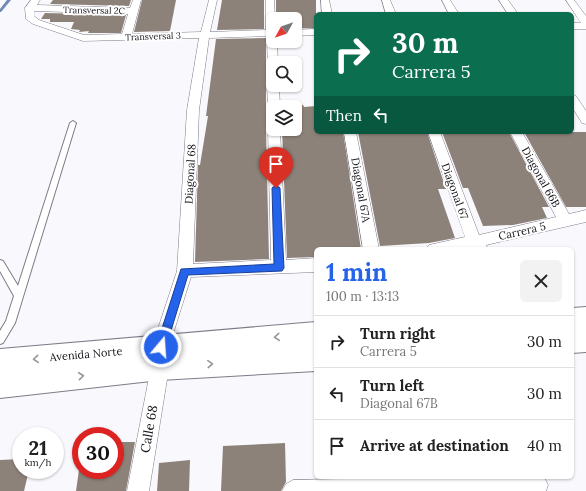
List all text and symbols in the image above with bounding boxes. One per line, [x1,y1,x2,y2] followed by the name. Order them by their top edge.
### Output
[63,4,126,16] street label: Transversal 2C
[266,12,302,48] north arrow
[266,12,302,136] map controls
[392,25,459,61] text: 30 m
[326,28,378,80] icon: right
[125,30,181,42] street label: Transversal 3
[266,56,302,92] button: search
[392,60,471,83] text: Carrera 5
[266,100,302,136] button: layers
[370,104,392,126] icon: left
[326,106,362,125] text: Then
[181,144,199,204] street label: Diagonal 68
[519,144,563,210] street label: Diagonal 66B
[259,147,293,188] pin
[265,153,287,175] icon: arrive
[348,156,374,225] street label: Diagonal 67A
[438,161,472,221] street label: Diagonal 67
[497,219,547,243] street label: Carrera 5
[326,257,387,288] text: 1 min
[520,260,562,302] button: close
[326,288,399,305] text: 100 m · 13:13
[360,324,436,343] text: Turn right
[140,326,182,368] position arrow
[326,331,348,353] icon: right
[527,332,562,351] text: 30 m
[274,333,280,342] one-way arrow
[360,343,417,360] text: Carrera 5
[48,344,123,364] street label: Avenida Norte
[33,354,39,363] one-way arrow
[207,360,213,369] one-way arrow
[78,371,84,380] one-way arrow
[360,376,424,395] text: Turn left
[326,383,348,405] icon: left
[527,384,562,403] text: 30 m
[360,395,438,412] text: Diagonal 67B
[136,404,162,454] street label: Calle 68
[72,427,124,479] speed limit sign: 30
[29,435,47,460] text: 21
[326,435,348,457] icon: arrive
[360,436,509,455] text: Arrive at destination
[527,436,562,455] text: 40 m
[24,456,52,469] text: km/h

